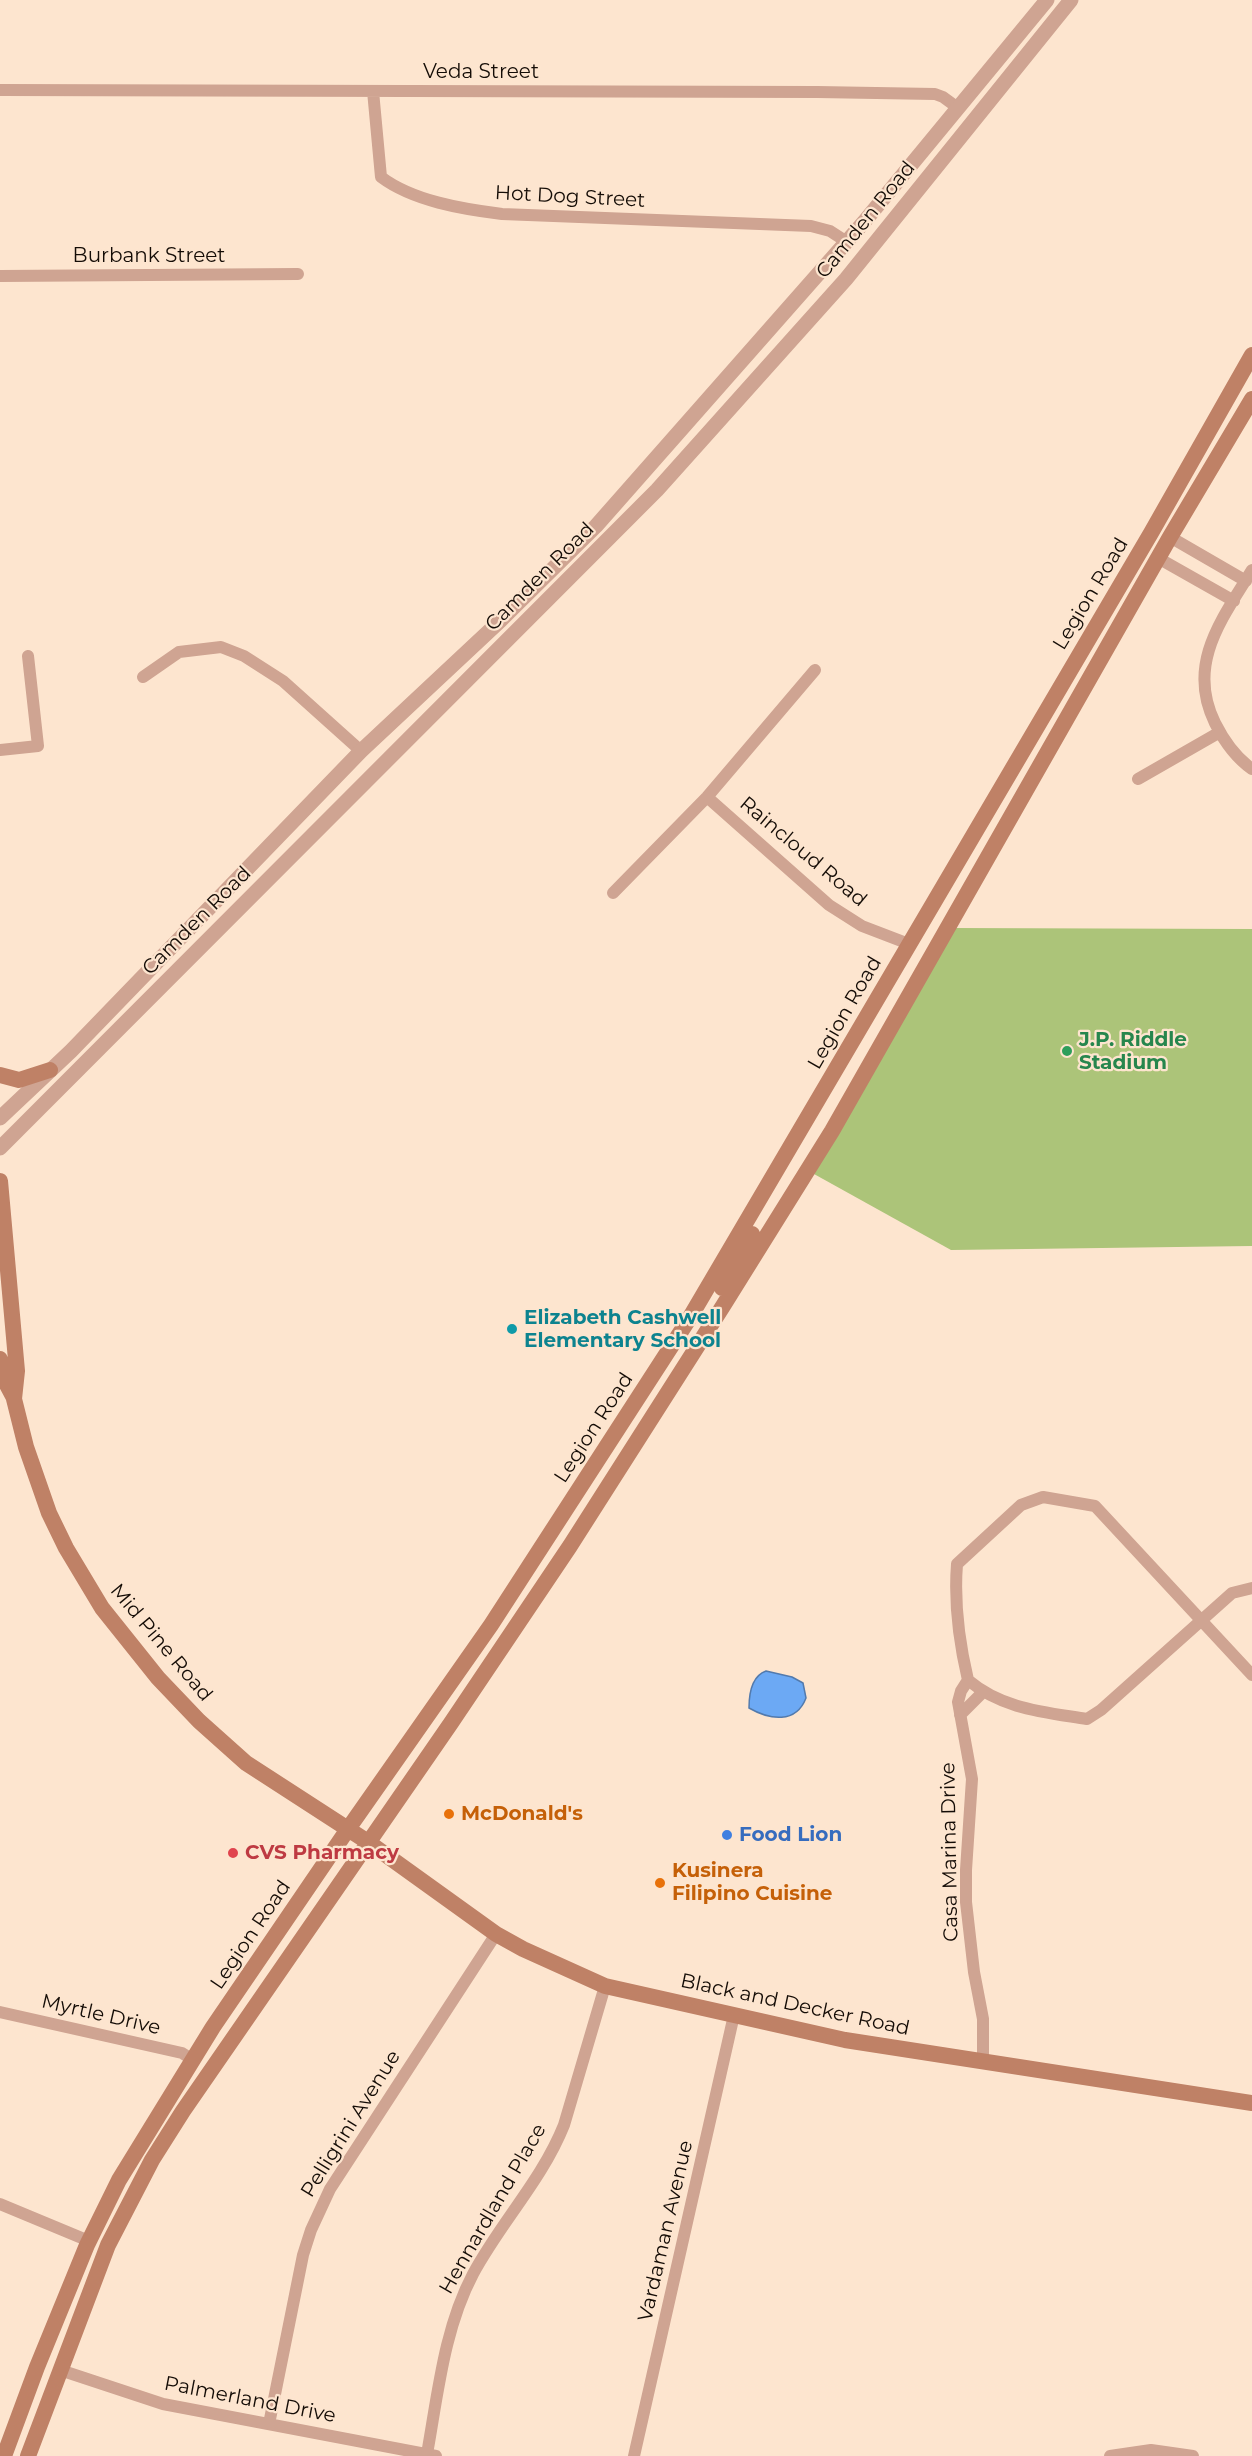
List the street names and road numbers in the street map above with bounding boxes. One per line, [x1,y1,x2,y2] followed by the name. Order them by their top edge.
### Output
[423,60,539,84] street label: Veda Street
[811,157,921,283] street label: Camden Road
[494,181,646,213] street label: Hot Dog Street
[73,244,225,268] street label: Burbank Street
[481,518,599,636] street label: Camden Road
[1048,534,1134,654] street label: Legion Road
[735,792,871,912] street label: Raincloud Road
[138,862,256,980] street label: Camden Road
[803,952,887,1074] street label: Legion Road
[550,1368,638,1488] street label: Legion Road
[105,1579,217,1707] street label: Mid Pine Road
[936,1762,964,1942] street label: Casa Marina Drive
[206,1876,296,1994] street label: Legion Road
[678,1969,912,2041] street label: Black and Decker Road
[39,1990,163,2040] street label: Myrtle Drive
[296,2046,406,2202] street label: Pelligrini Avenue
[434,2120,552,2298] street label: Hennardland Place
[633,2138,699,2324] street label: Vardaman Avenue
[162,2372,338,2428] street label: Palmerland Drive

